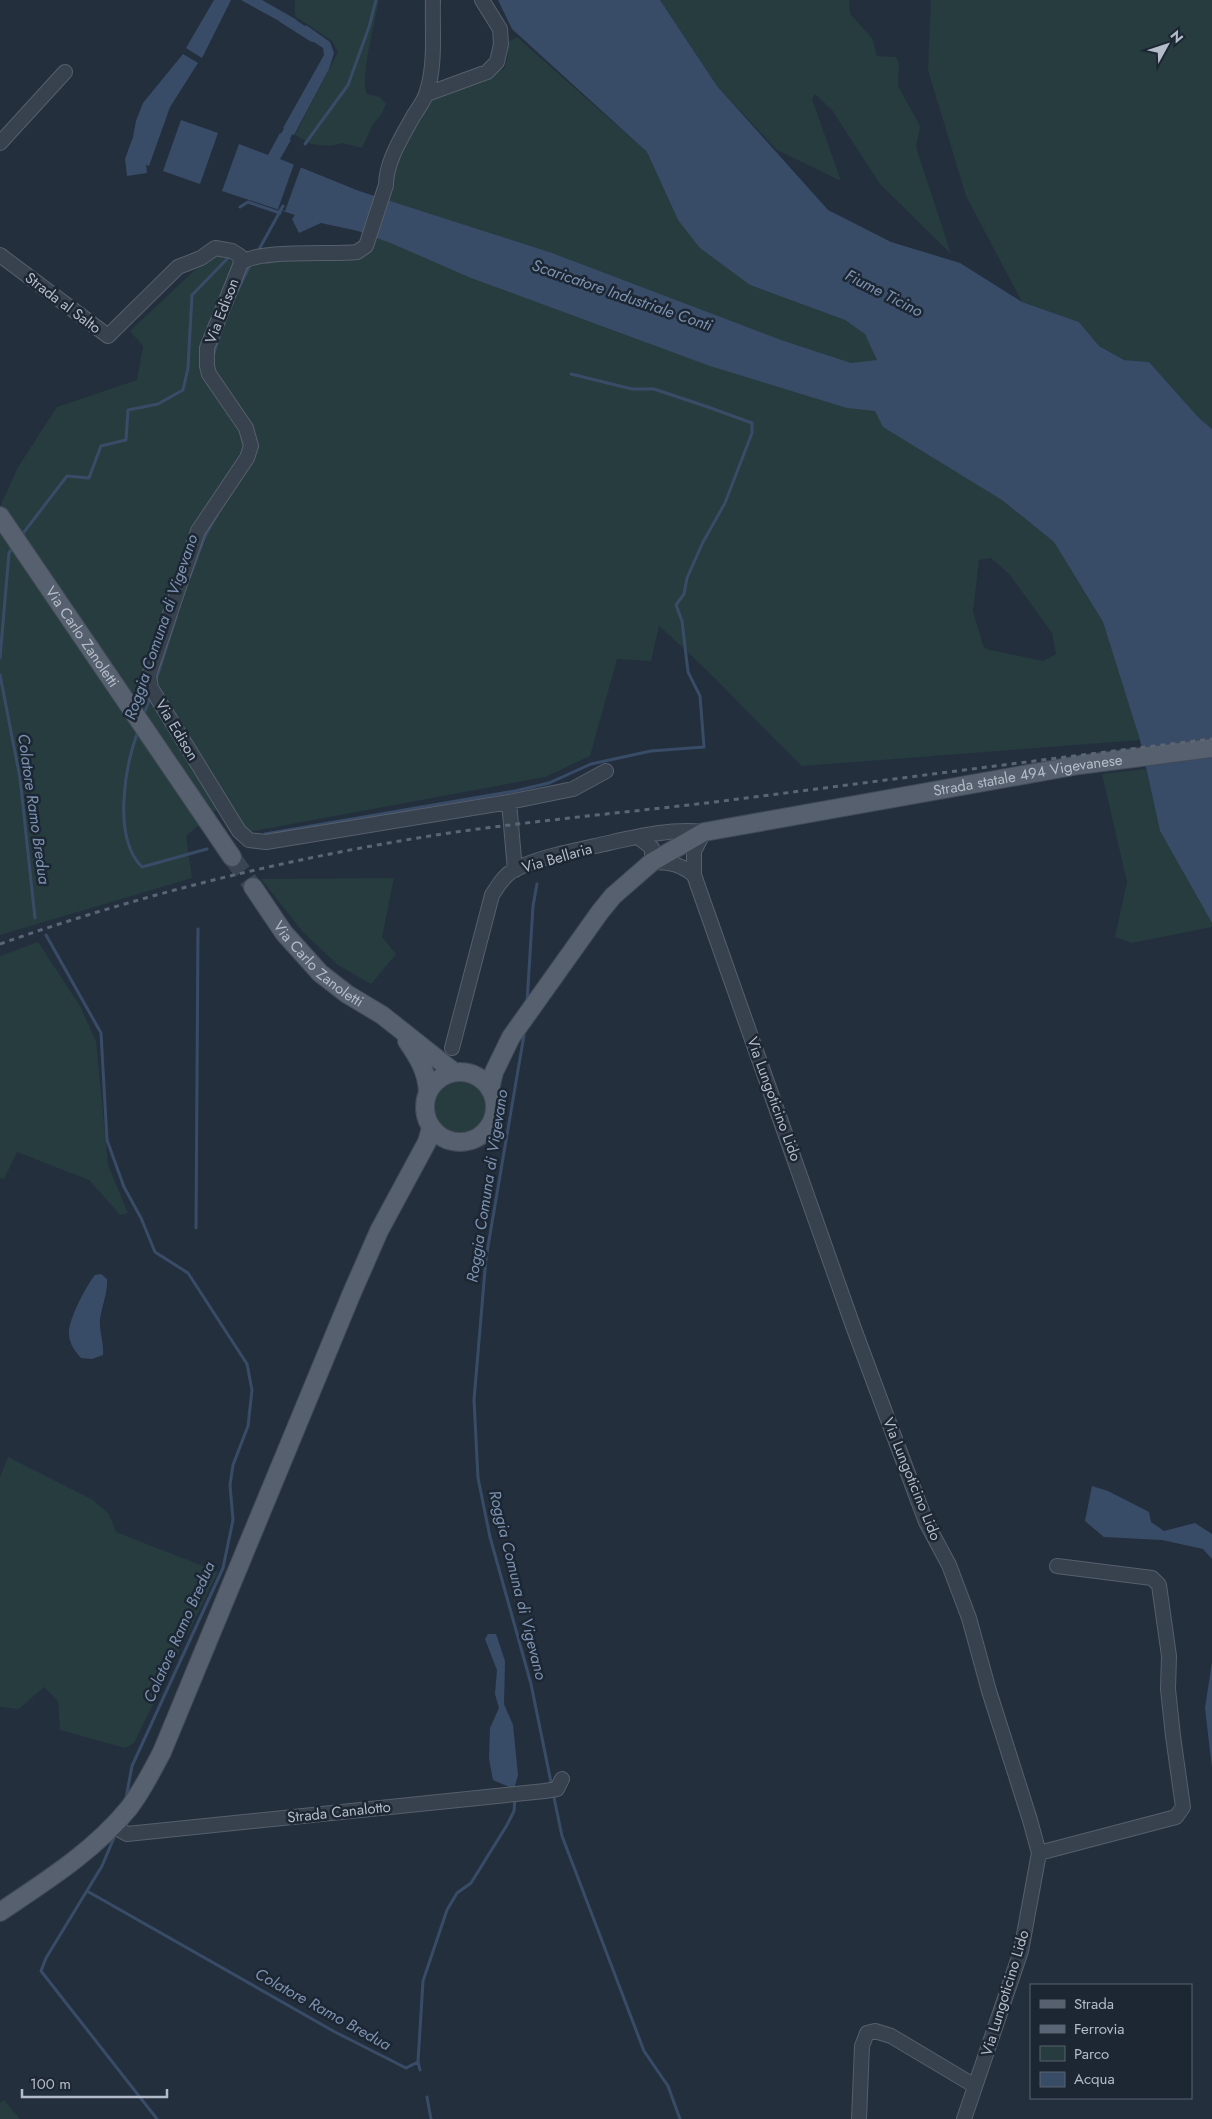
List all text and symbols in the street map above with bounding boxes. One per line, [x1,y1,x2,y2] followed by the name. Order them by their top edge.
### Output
[1142,20,1192,70] north arrow
[1166,26,1188,47] text: N
[529,253,716,337] water label: Scaricatore Industriale Conti
[841,264,927,323] water label: Fiume Ticino
[20,267,106,339] street label: Strada al Salto
[199,275,245,347] street label: Via Edison
[118,531,204,723] water label: Roggia Comuna di Vigevano
[40,582,124,692] street label: Via Carlo Zanoletti
[150,695,204,765] street label: Via Edison
[12,732,56,886] water label: Colatore Ramo Bredua
[931,749,1124,802] street label: Strada statale 494 Vigevanese
[519,838,595,878] street label: Via Bellaria
[268,916,368,1012] street label: Via Carlo Zanoletti
[741,1034,807,1164] street label: Via Lungoticino Lido
[460,1088,514,1284] water label: Roggia Comuna di Vigevano
[877,1414,947,1544] street label: Via Lungoticino Lido
[483,1488,553,1683] water label: Roggia Comuna di Vigevano
[138,1558,221,1706] water label: Colatore Ramo Bredua
[286,1796,392,1828] street label: Strada Canalotto
[975,1927,1035,2059] street label: Via Lungoticino Lido
[251,1962,395,2056] water label: Colatore Ramo Bredua
[1030,1984,1192,2099] legend
[1074,1993,1114,2015] text: Strada
[1074,2018,1125,2040] text: Ferrovia
[1074,2043,1109,2065] text: Parco
[22,2066,168,2098] scale bar
[1074,2068,1115,2090] text: Acqua
[30,2073,71,2095] text: 100 m

